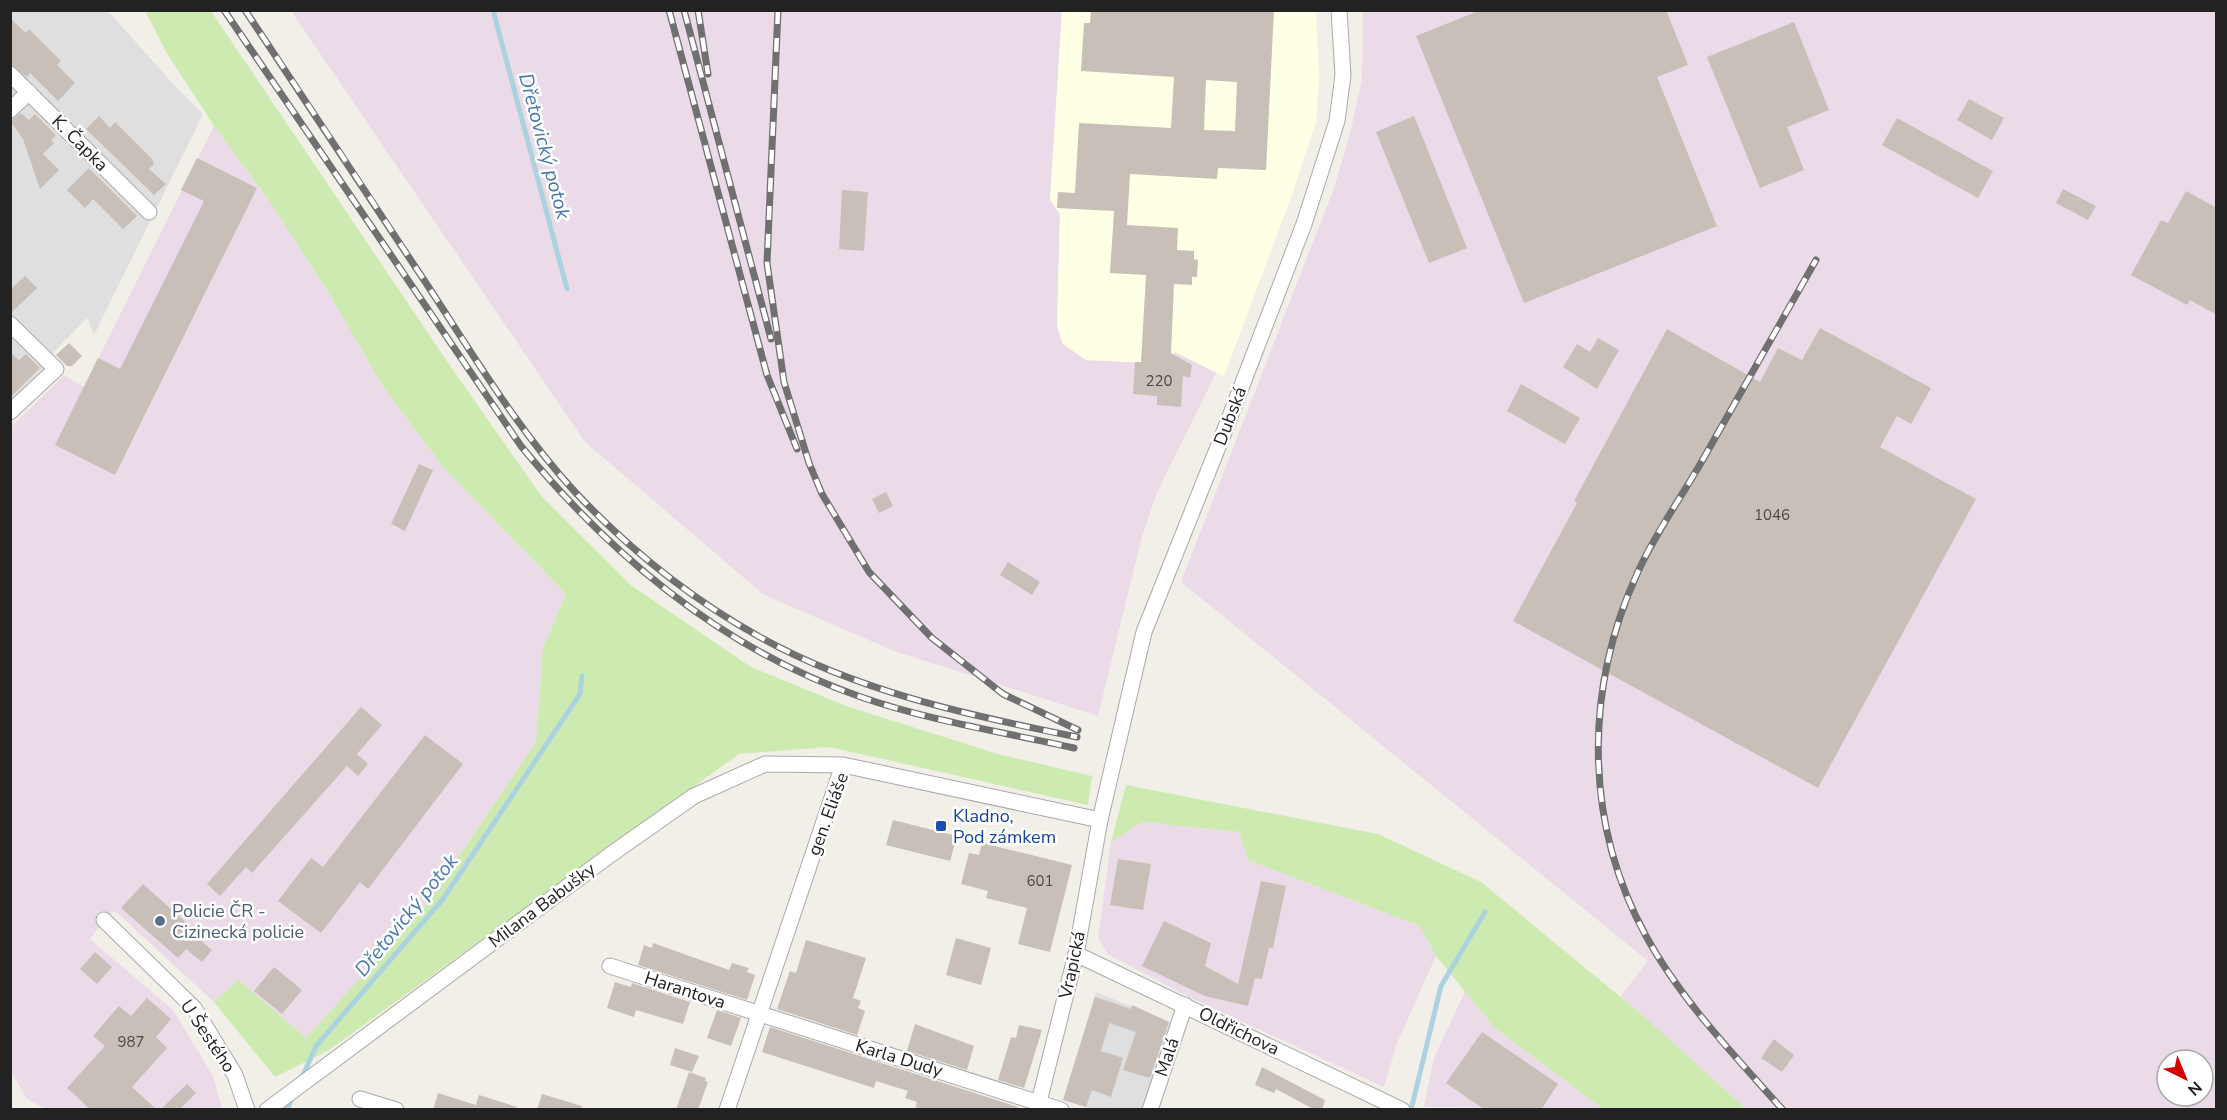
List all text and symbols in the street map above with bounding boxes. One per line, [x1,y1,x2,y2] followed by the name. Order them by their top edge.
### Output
[512,70,577,223] water label: Dřetovický potok
[47,110,113,176] street label: K. Čapka
[1145,371,1173,391] house number: 220
[1208,383,1252,449] street label: Dubská
[1754,505,1790,525] house number: 1046
[802,769,854,859] street label: gen. Eliáše
[953,804,1056,849] place label: Kladno, Pod zámkem
[934,819,948,833] marker: Kladno, Pod zámkem
[349,848,465,982] water label: Dřetovický potok
[484,857,601,953] street label: Milana Babušky
[1026,871,1054,891] house number: 601
[172,899,304,944] place label: Policie ČR - Cizinecká policie
[153,914,167,928] marker: Policie ČR - Cizinecká policie
[1053,929,1091,1002] street label: Vrapická
[641,966,729,1014] street label: Harantova
[175,995,241,1077] street label: U Šestého
[1195,1001,1283,1061] street label: Oldřichova
[117,1032,145,1052] house number: 987
[852,1033,946,1083] street label: Karla Dudy
[1149,1034,1185,1080] street label: Malá
[2155,1048,2215,1108] north arrow
[2183,1076,2206,1100] text: N

